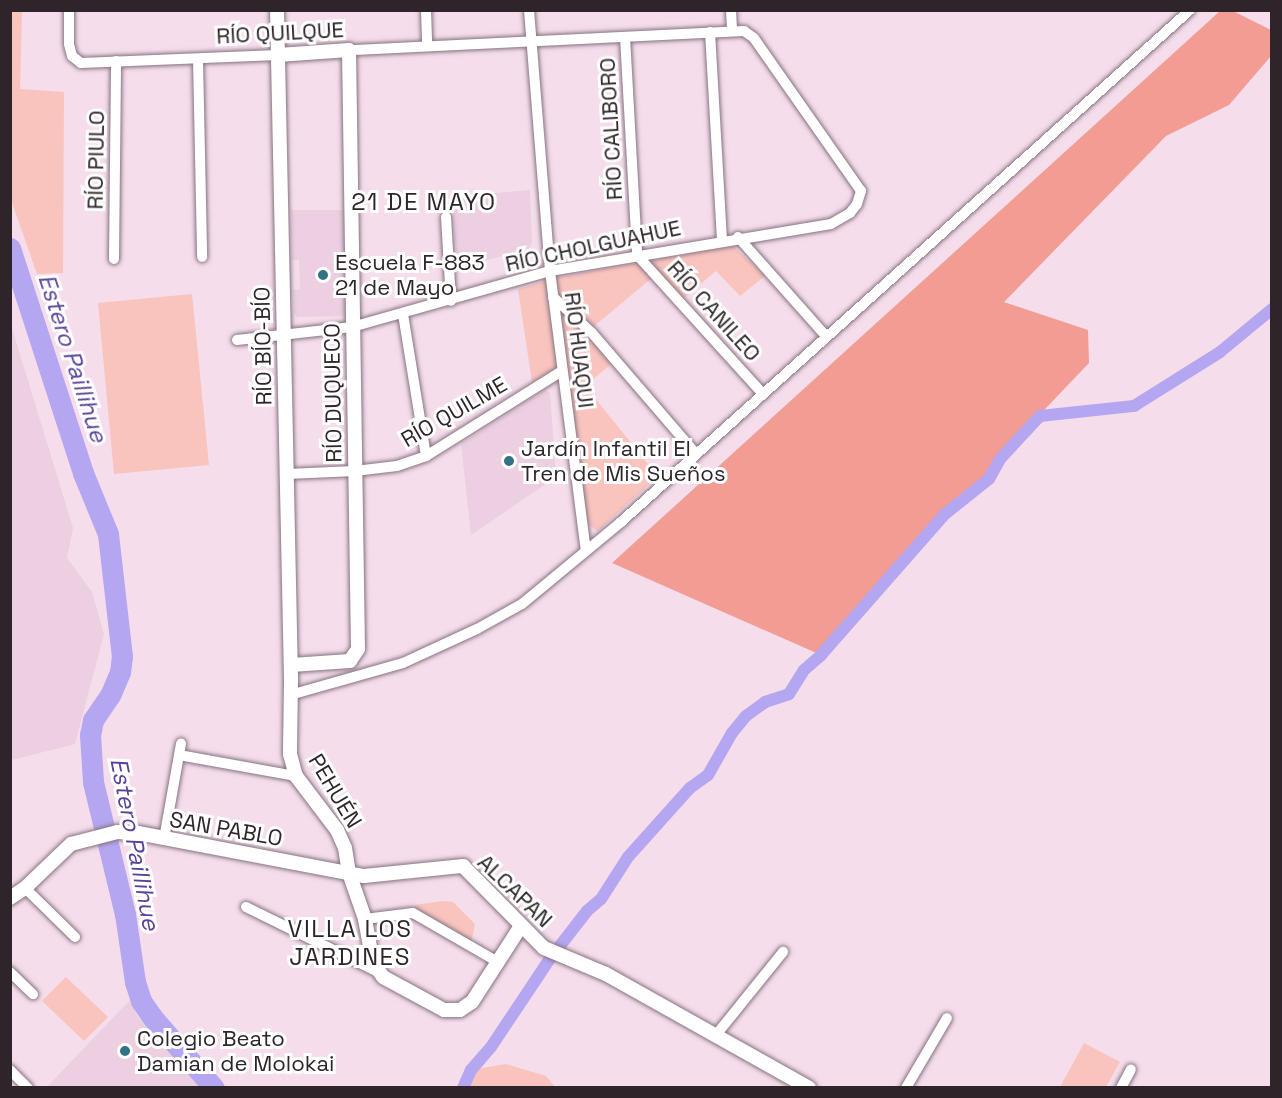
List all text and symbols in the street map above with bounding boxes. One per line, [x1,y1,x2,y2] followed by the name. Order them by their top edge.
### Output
[216,16,344,50] street label: RÍO QUILQUE
[594,57,628,201] street label: RÍO CALIBORO
[82,110,110,210] street label: RÍO PIULO
[351,188,497,216] district label: 21 DE MAYO
[503,215,683,277] street label: RÍO CHOLGUAHUE
[335,249,485,300] place label: Escuela F-883 21 de Mayo
[662,255,766,367] street label: RÍO CANILEO
[316,268,330,282] marker: Escuela F-883 21 de Mayo
[32,270,114,446] water label: Estero Paillihue
[249,286,277,406] street label: RÍO BÍO-BÍO
[559,290,599,410] street label: RÍO HUAQUI
[319,323,347,463] street label: RÍO DUQUECO
[396,371,512,453] street label: RÍO QUILME
[521,435,725,487] place label: Jardín Infantil El Tren de Mis Sueños
[502,454,516,468] marker: Jardín Infantil El Tren de Mis Sueños
[303,749,367,833] street label: PEHUÉN
[104,755,166,933] water label: Estero Paillihue
[167,806,285,852] street label: SAN PABLO
[472,849,558,933] street label: ALCAPAN
[287,915,413,971] district label: VILLA LOS JARDINES
[137,1025,334,1076] place label: Colegio Beato Damian de Molokai
[118,1044,132,1058] marker: Colegio Beato Damian de Molokai

